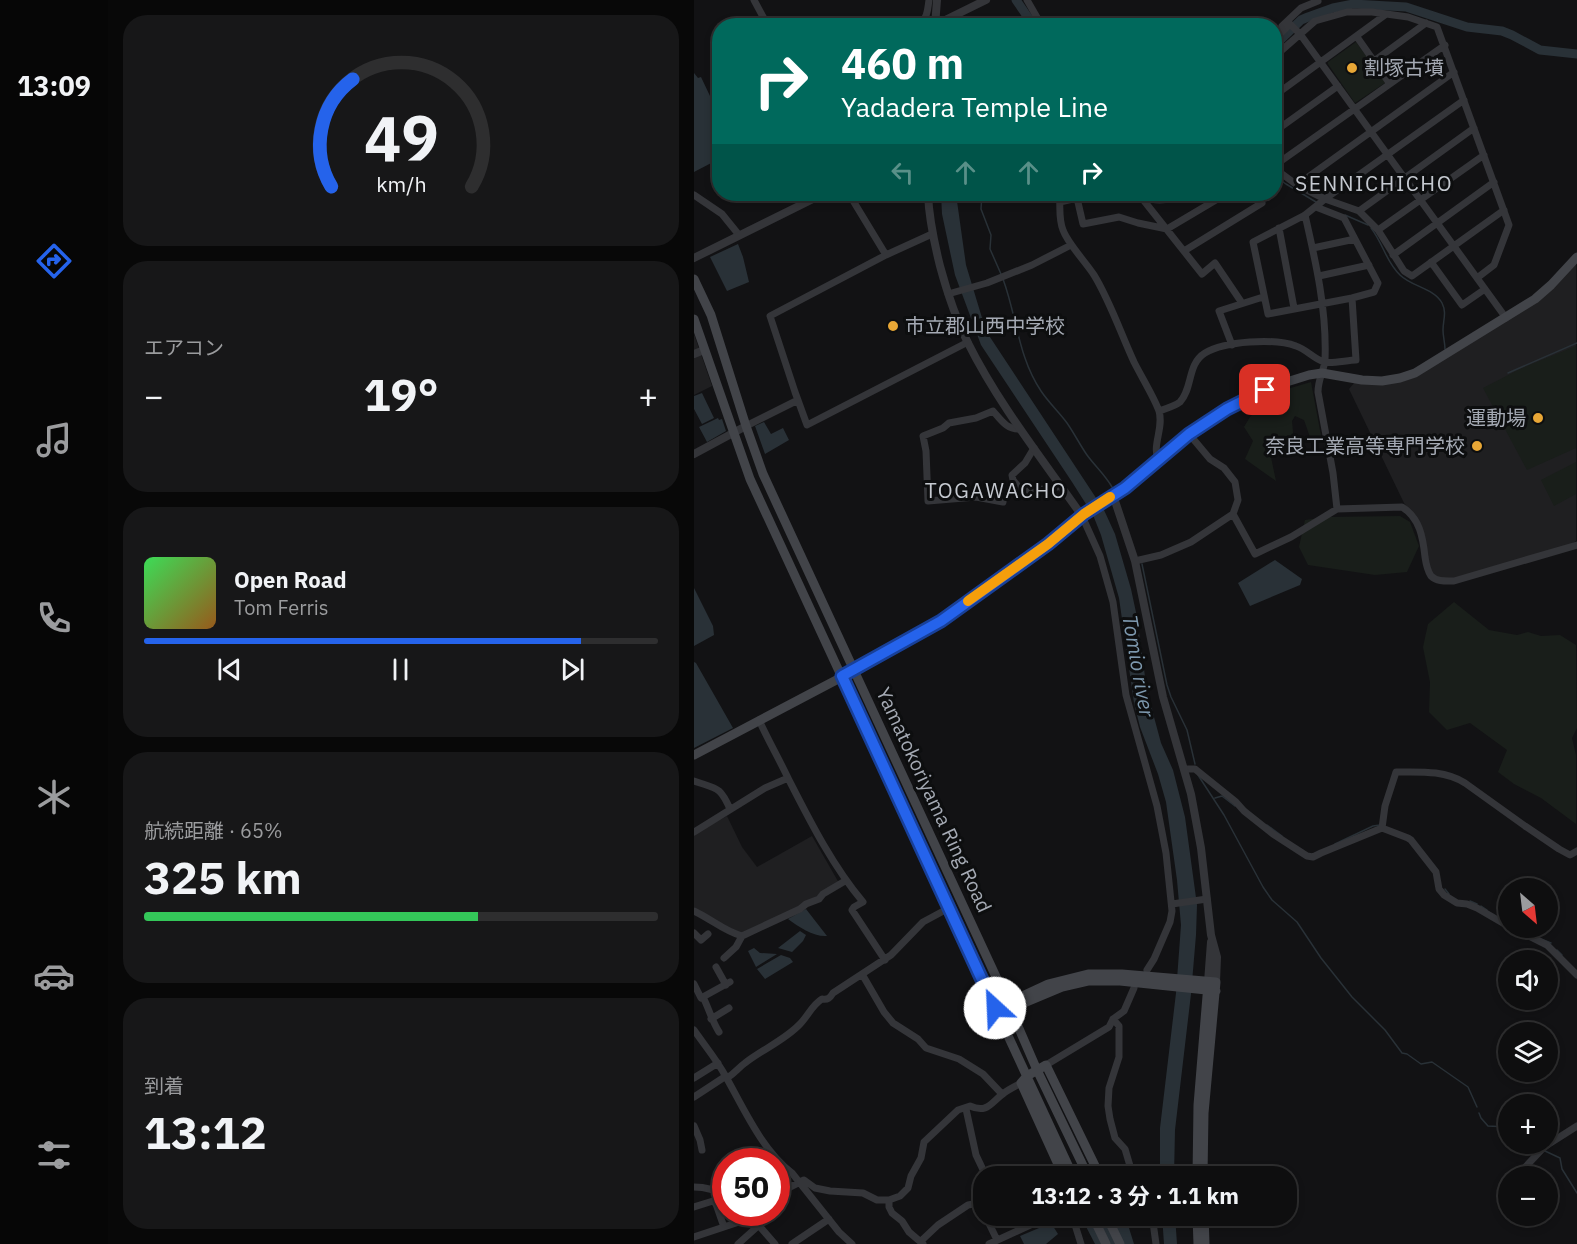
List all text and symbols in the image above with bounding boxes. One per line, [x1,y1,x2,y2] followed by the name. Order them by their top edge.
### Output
[841,36,964,91] text: 460 m
[742,42,820,120] icon: right
[1364,54,1444,81] place label: 割塚古墳
[1345,61,1359,75] marker: 割塚古墳
[17,68,91,103] text: 13:09
[841,89,1108,124] text: Yadadera Temple Line
[364,98,438,179] text: 49
[886,156,919,189] icon: left
[949,156,982,189] icon: ahead
[1012,156,1045,189] icon: ahead
[1075,156,1108,189] icon: right
[1295,169,1453,197] district label: SENNICHICHO
[376,171,426,199] text: km/h
[33,240,75,282] icon: directions
[905,312,1065,339] place label: 市立郡山西中学校
[886,319,900,333] marker: 市立郡山西中学校
[144,334,224,361] text: エアコン
[1239,364,1290,415] pin
[363,365,439,423] text: 19°
[1248,373,1281,406] icon: arrive
[144,374,164,417] text: −
[638,374,658,417] text: +
[1466,404,1526,431] place label: 運動場
[1531,411,1545,425] marker: 運動場
[33,419,75,461] icon: music
[1265,432,1465,459] place label: 奈良工業高等専門学校
[1470,439,1484,453] marker: 奈良工業高等専門学校
[925,476,1067,504] district label: TOGAWACHO
[234,565,347,594] text: Open Road
[234,594,329,621] text: Tom Ferris
[33,597,75,639] icon: phone
[1116,613,1162,720] water label: Tomio river
[213,653,246,686] icon: previous
[384,653,417,686] icon: pause
[556,653,589,686] icon: next
[870,683,999,917] street label: Yamatokoriyama Ring Road
[33,776,75,818] icon: climate
[144,817,283,844] text: 航続距離 · 65%
[144,848,302,906] text: 325 km
[1498,878,1558,938] north arrow
[1498,878,1558,1226] map controls
[1498,950,1558,1010] button: sound
[33,955,75,997] icon: car
[963,976,1027,1040] position arrow
[1498,1022,1558,1082] button: layers
[144,1072,184,1099] text: 到着
[1498,1094,1558,1154] button: +
[144,1103,267,1161] text: 13:12
[33,1134,75,1176] icon: filters
[712,1148,790,1226] speed limit sign: 50
[1498,1166,1558,1226] button: −
[1031,1181,1239,1210] text: 13:12 · 3 分 · 1.1 km

